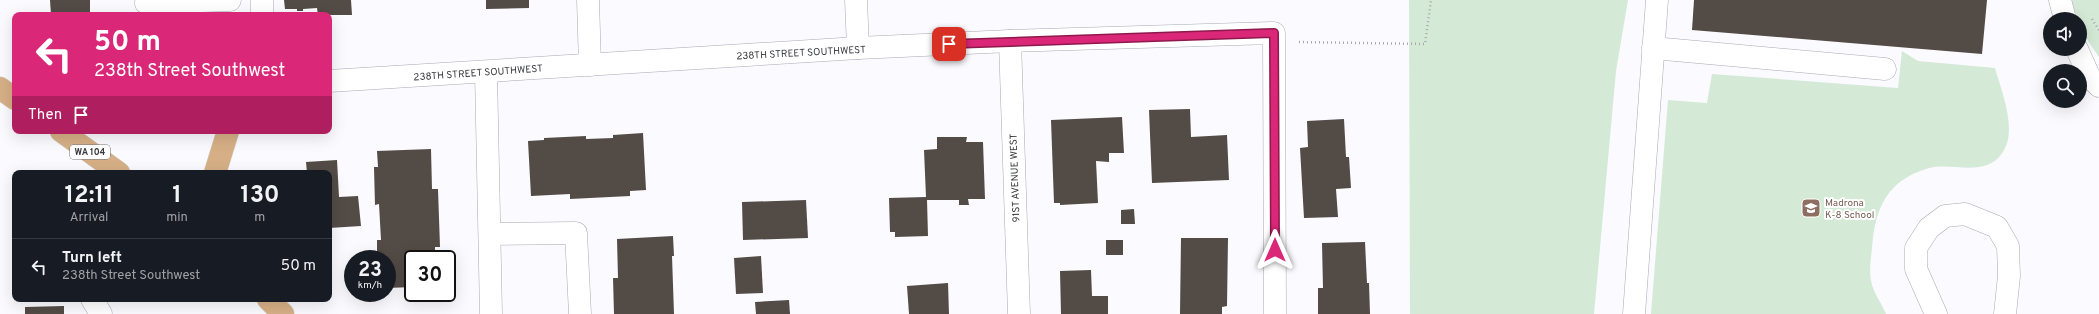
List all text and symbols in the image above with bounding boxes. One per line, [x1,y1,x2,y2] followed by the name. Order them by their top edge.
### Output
[2043,12,2087,108] map controls
[2043,12,2087,56] button: sound
[94,25,161,61] text: 50 m
[932,27,966,61] pin
[28,28,80,80] icon: left
[938,33,960,55] icon: arrive
[736,44,866,63] street label: 238TH STREET SOUTHWEST
[94,60,285,83] text: 238th Street Southwest
[413,62,543,85] street label: 238TH STREET SOUTHWEST
[2043,64,2087,108] button: search
[70,104,92,126] icon: arrive
[28,106,62,125] text: Then
[1007,133,1024,223] street label: 91ST AVENUE WEST
[70,145,110,159] road number: WA 104
[64,181,114,211] text: 12:11
[172,181,182,211] text: 1
[240,181,280,211] text: 130
[1800,197,1822,219] school or university icon: Madrona K-8 School
[1825,197,1874,222] place label: Madrona K-8 School
[70,210,108,226] text: Arrival
[166,210,188,226] text: min
[254,210,265,226] text: m
[1254,229,1296,271] position arrow
[62,249,122,268] text: Turn left
[404,250,456,302] speed limit sign: 30
[28,256,50,278] icon: left
[281,257,316,276] text: 50 m
[358,258,382,284] text: 23
[62,268,200,284] text: 238th Street Southwest
[358,279,382,292] text: km/h

